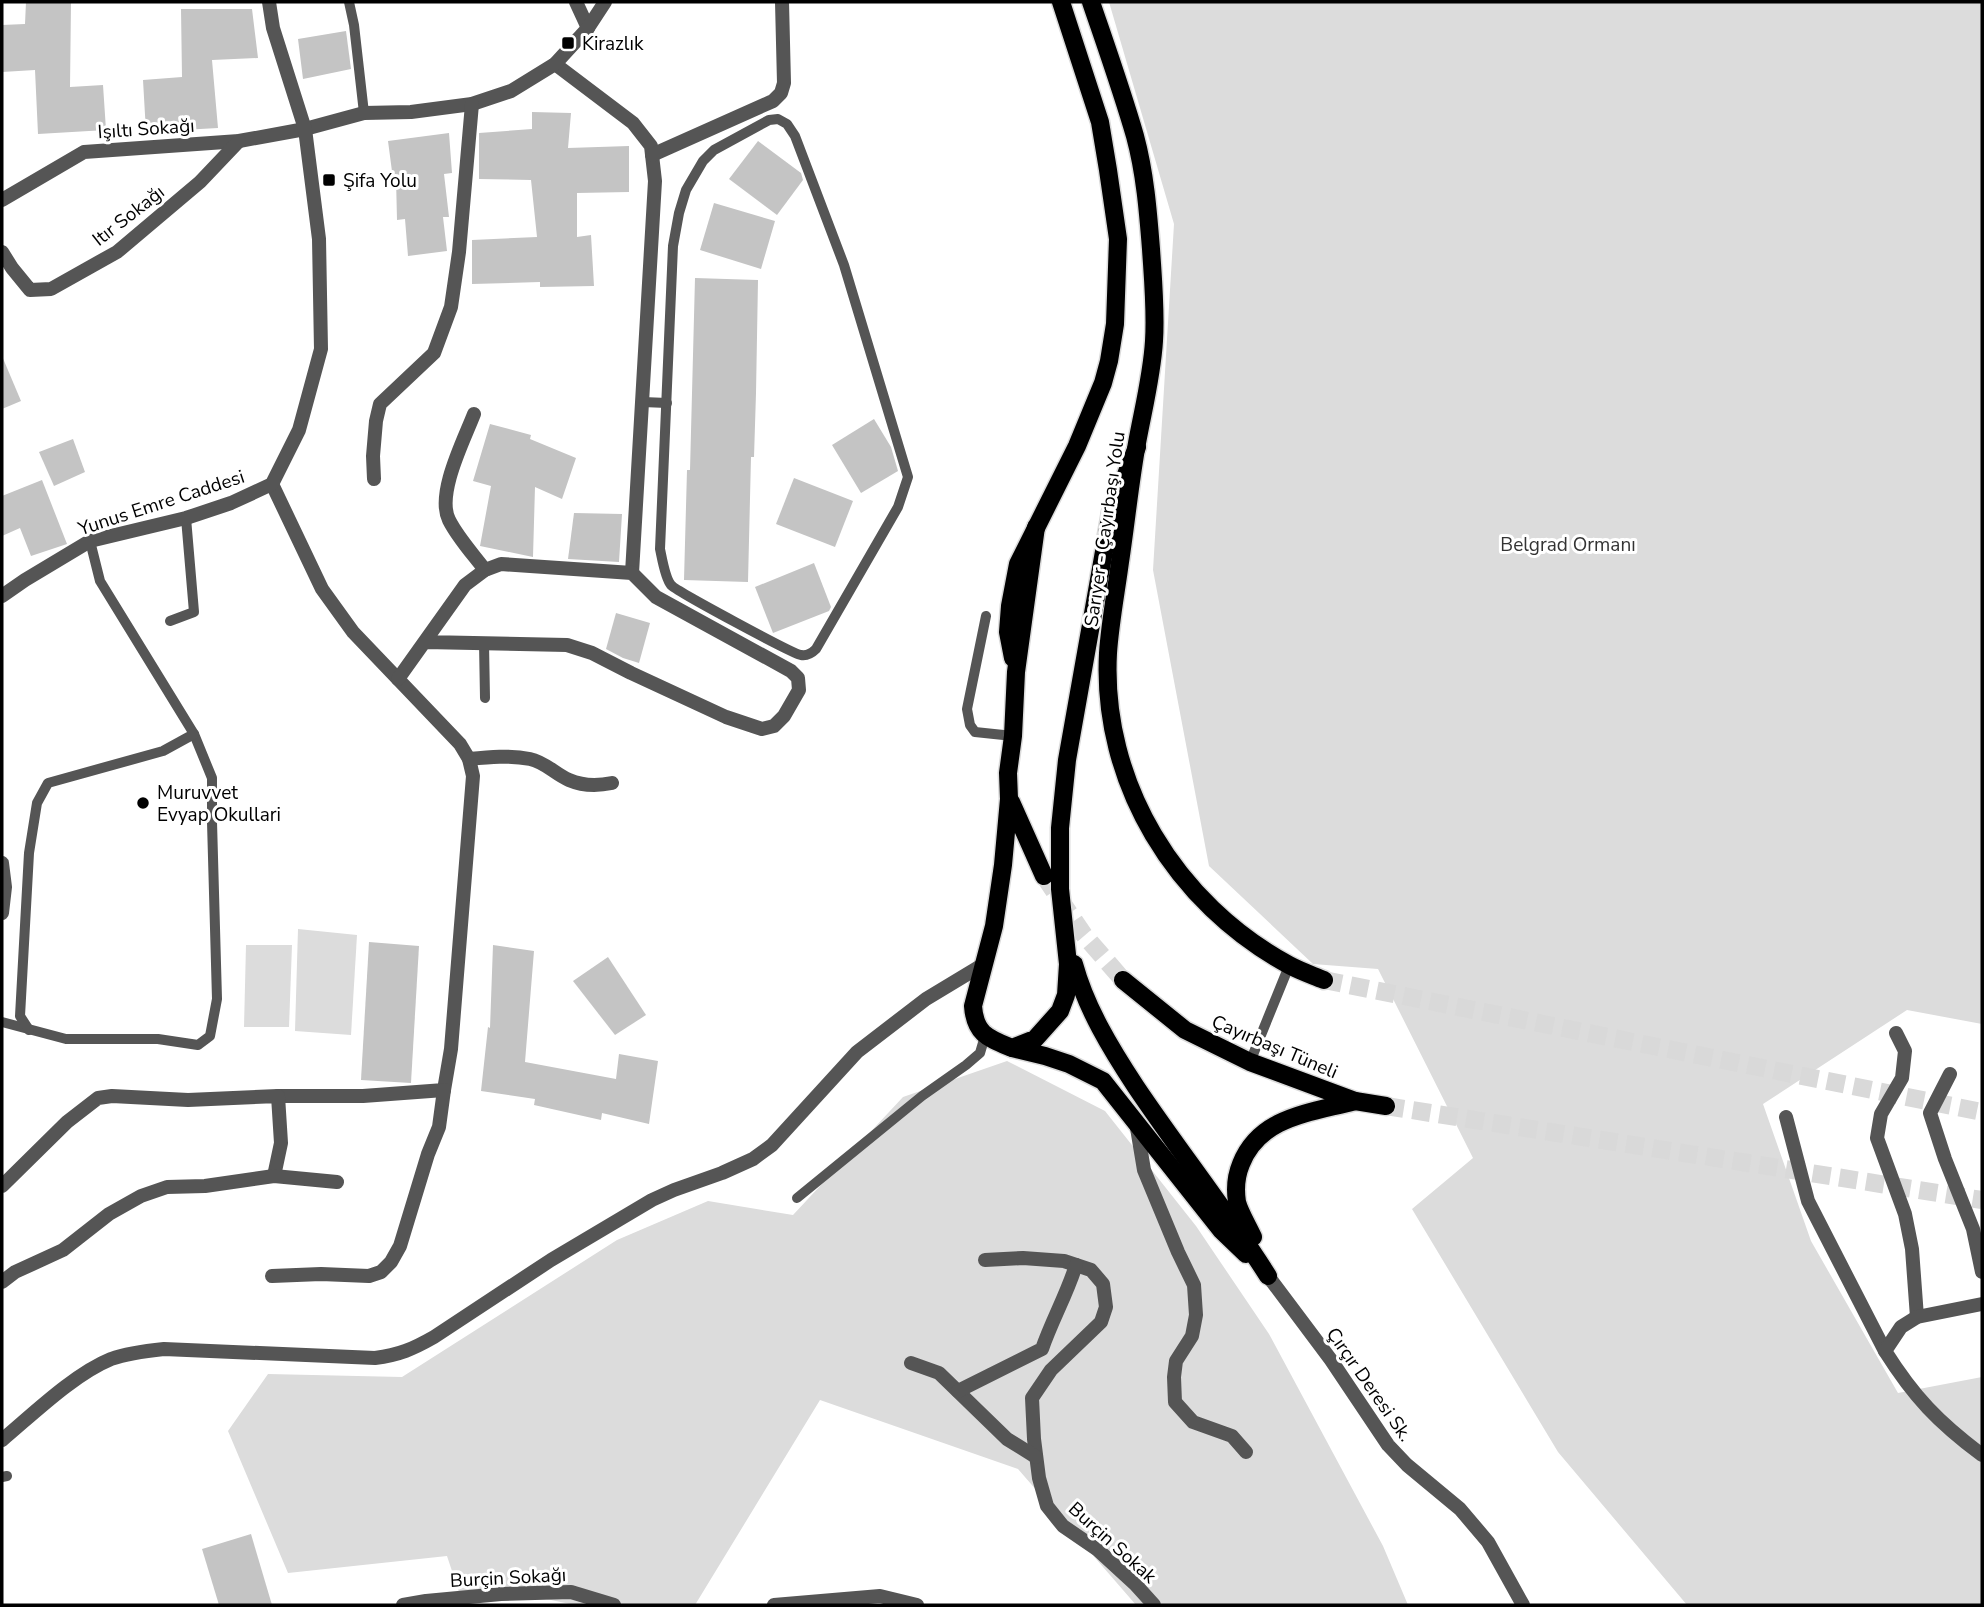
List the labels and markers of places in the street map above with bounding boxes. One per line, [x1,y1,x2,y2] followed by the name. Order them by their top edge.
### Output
[582,31,644,57] place label: Kirazlık
[560,35,576,51] marker: Kirazlık
[343,168,417,194] place label: Şifa Yolu
[321,172,337,188] marker: Şifa Yolu
[157,780,281,828] place label: Muruvvet Evyap Okullari
[135,795,151,811] marker: Muruvvet Evyap Okullari

